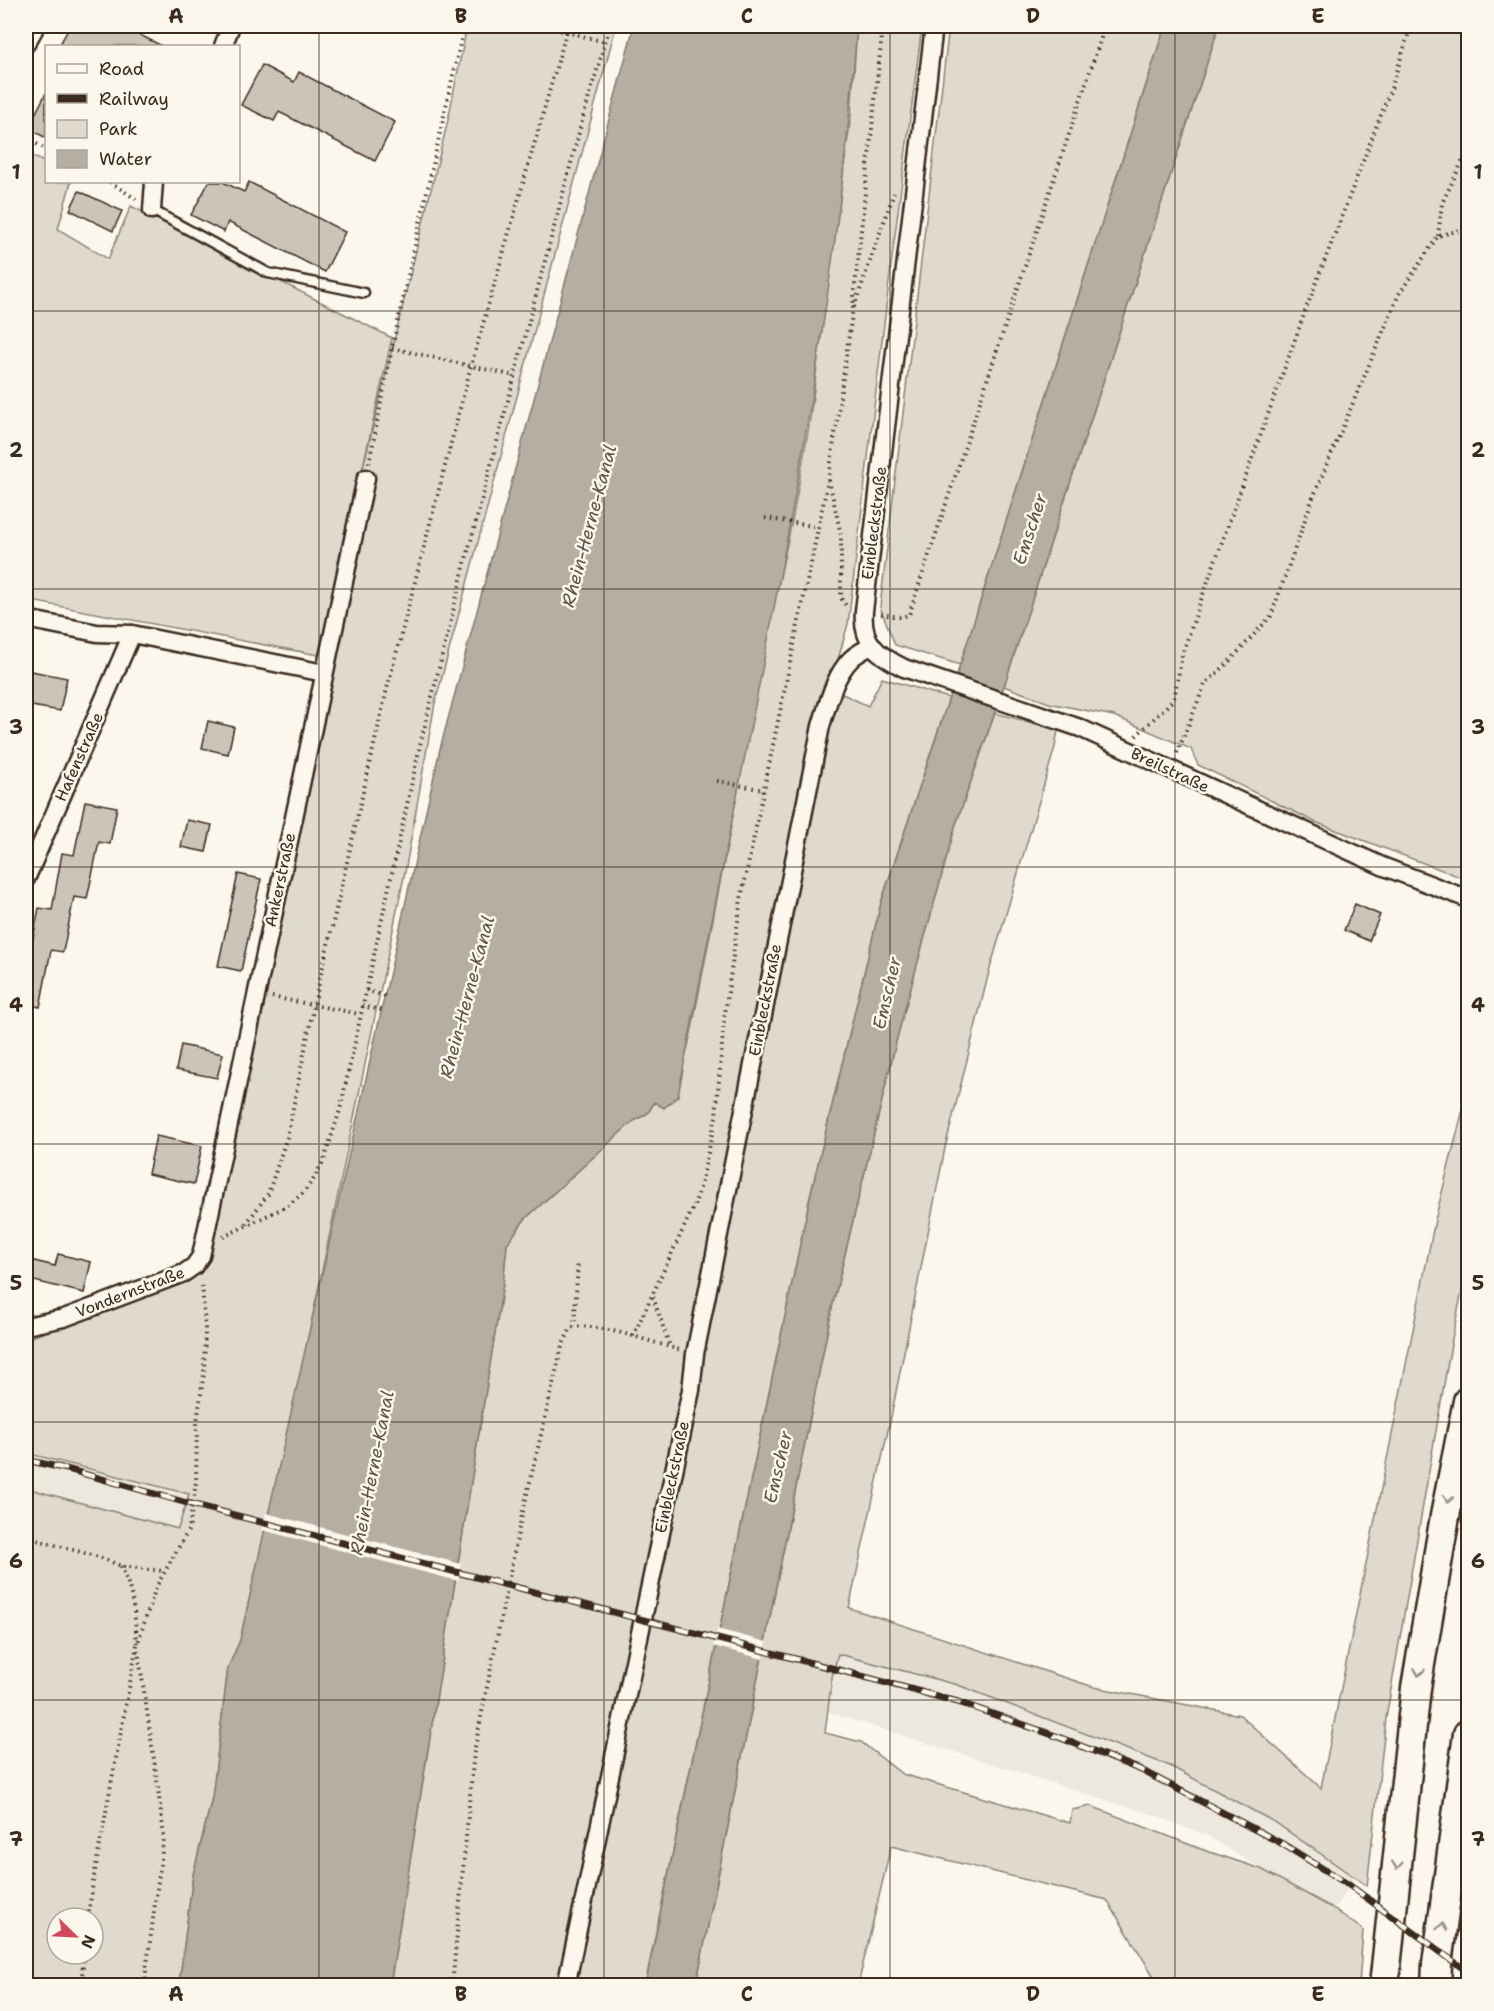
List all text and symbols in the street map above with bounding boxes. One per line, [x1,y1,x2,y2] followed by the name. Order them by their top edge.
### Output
[168,3,184,29] text: A
[455,3,467,29] text: B
[741,3,753,29] text: C
[1026,3,1040,29] text: D
[1311,3,1325,29] text: E
[45,45,240,183] legend
[99,57,144,81] text: Road
[99,87,169,111] text: Railway
[99,117,138,141] text: Park
[99,147,152,171] text: Water
[11,159,21,185] text: 1
[1473,159,1483,185] text: 1
[9,437,23,463] text: 2
[1471,437,1485,463] text: 2
[556,442,622,610] water label: Rhein-Herne-Kanal
[857,465,891,581] street label: Einbleckstraße
[1007,490,1053,568] water label: Emscher
[50,709,108,805] street label: Hafenstraße
[9,714,23,740] text: 3
[1471,714,1485,740] text: 3
[1127,743,1213,797] street label: Breilstraße
[260,831,300,929] street label: Ankerstraße
[434,913,500,1081] water label: Rhein-Herne-Kanal
[744,942,786,1058] street label: Einbleckstraße
[867,954,907,1032] water label: Emscher
[9,992,23,1018] text: 4
[1471,992,1485,1018] text: 4
[73,1262,187,1322] street label: Vondernstraße
[10,1270,22,1296] text: 5
[1472,1270,1484,1296] text: 5
[344,1389,400,1557] water label: Rhein-Herne-Kanal
[650,1419,694,1535] street label: Einbleckstraße
[758,1428,798,1506] water label: Emscher
[1442,1494,1455,1504] one-way arrow
[9,1548,23,1574] text: 6
[1471,1548,1485,1574] text: 6
[1413,1667,1425,1676] one-way arrow
[9,1826,23,1852] text: 7
[1471,1826,1485,1852] text: 7
[1391,1861,1404,1870] one-way arrow
[45,1906,105,1966] north arrow
[1435,1923,1448,1932] one-way arrow
[76,1932,100,1952] text: N
[168,1981,184,2007] text: A
[455,1981,467,2007] text: B
[741,1981,753,2007] text: C
[1026,1981,1040,2007] text: D
[1311,1981,1325,2007] text: E

